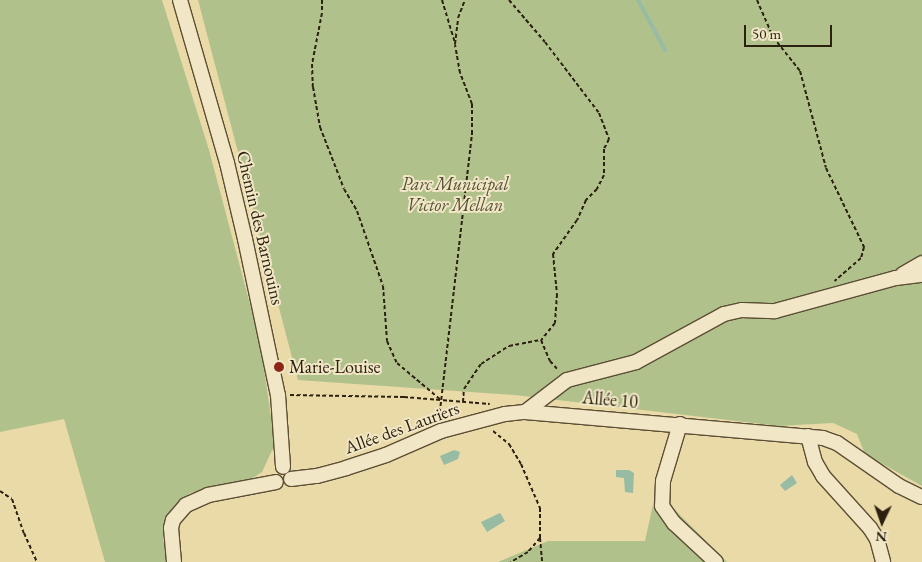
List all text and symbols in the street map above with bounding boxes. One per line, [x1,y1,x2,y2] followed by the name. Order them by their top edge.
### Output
[747,15,834,47] scale bar
[752,24,781,43] text: 50 m
[232,149,288,307] street label: Chemin des Barnouins
[401,174,509,216] park label: Parc Municipal Victor Mellan
[289,356,381,378] place label: Marie-Louise
[273,361,285,373] marker: Marie-Louise
[581,387,639,413] street label: Allée 10
[342,397,462,459] street label: Allée des Lauriers
[857,497,907,547] north arrow
[875,528,887,546] text: N

